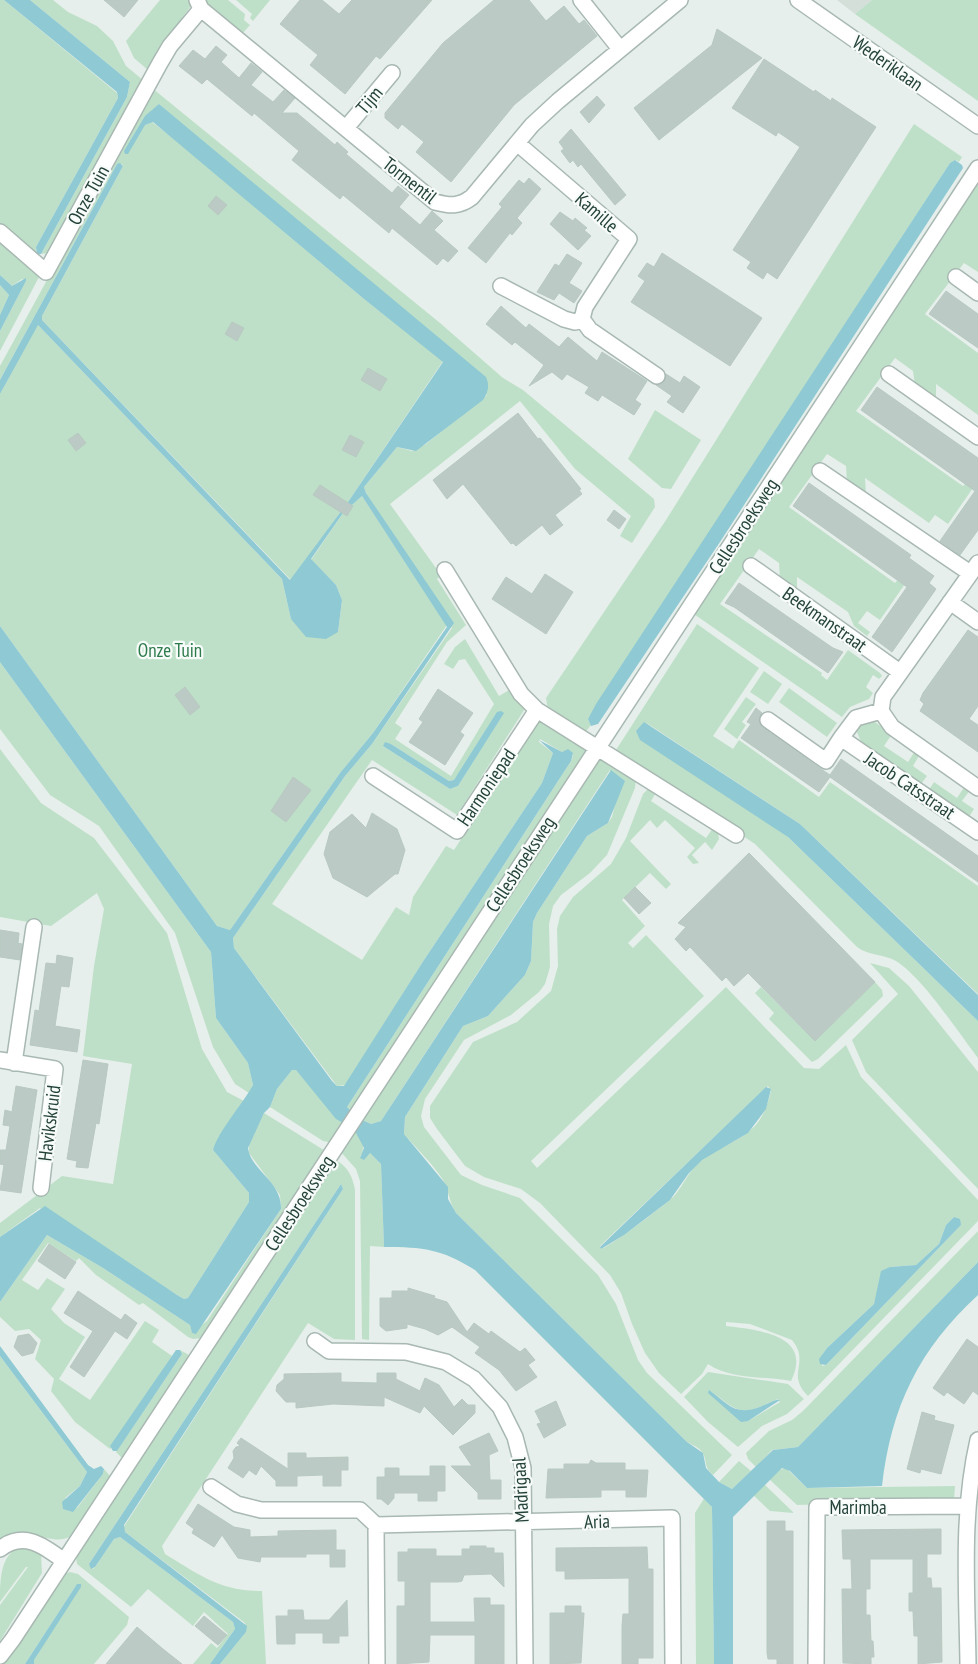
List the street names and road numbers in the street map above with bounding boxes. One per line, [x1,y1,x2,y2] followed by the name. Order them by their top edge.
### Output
[848,30,928,96] street label: Wederiklaan
[350,81,388,119] street label: Tijm
[378,151,442,209] street label: Tormentil
[62,161,114,229] street label: Onze Tuin
[570,187,624,237] street label: Kamille
[703,474,783,578] street label: Cellesbroeksweg
[778,581,872,657] street label: Beekmanstraat
[451,744,521,830] street label: Harmoniepad
[859,745,960,824] street label: Jacob Catsstraat
[480,812,560,916] street label: Cellesbroeksweg
[32,1084,66,1162] street label: Havikskruid
[259,1151,339,1255] street label: Cellesbroeksweg
[506,1456,534,1523] street label: Madrigaal
[829,1495,887,1519] street label: Marimba
[584,1509,610,1533] street label: Aria

